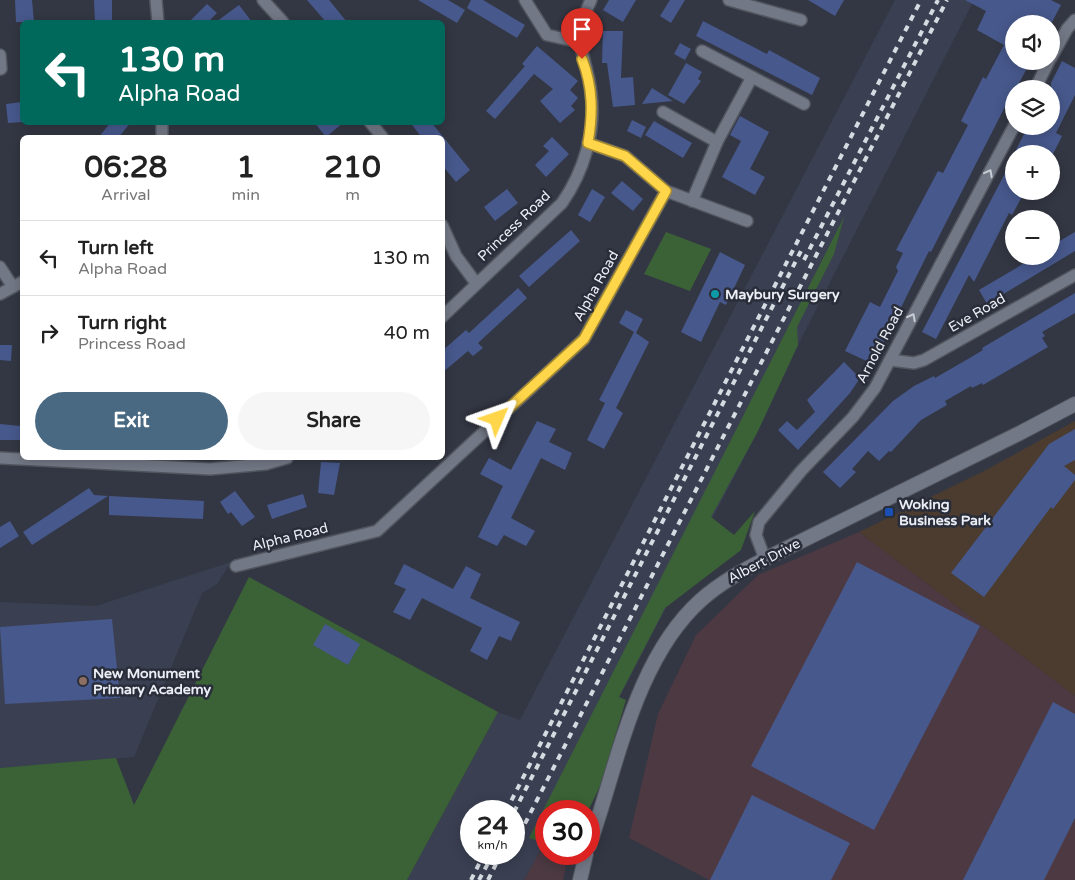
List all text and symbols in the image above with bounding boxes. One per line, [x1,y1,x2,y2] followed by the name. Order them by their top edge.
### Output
[561,8,603,59] pin
[568,15,596,43] icon: arrive
[1005,15,1060,265] map controls
[1005,15,1060,70] button: sound
[118,39,225,81] text: 130 m
[35,40,100,105] icon: left
[1005,80,1060,135] button: layers
[118,81,240,107] text: Alpha Road
[1005,145,1060,200] button: +
[84,149,167,186] text: 06:28
[236,149,255,186] text: 1
[324,149,381,186] text: 210
[983,170,993,179] one-way arrow
[101,185,151,205] text: Arrival
[232,185,260,205] text: min
[345,185,360,205] text: m
[474,187,554,265] street label: Princess Road
[1005,210,1060,265] button: −
[78,237,154,259] text: Turn left
[35,244,63,272] icon: left
[372,247,430,269] text: 130 m
[570,248,622,324] street label: Alpha Road
[78,259,167,279] text: Alpha Road
[725,286,840,303] place label: Maybury Surgery
[709,288,721,300] marker: Maybury Surgery
[946,290,1008,336] street label: Eve Road
[853,304,907,386] street label: Arnold Road
[78,312,166,334] text: Turn right
[906,313,916,322] one-way arrow
[35,319,63,347] icon: right
[384,322,430,344] text: 40 m
[78,334,186,354] text: Princess Road
[35,392,228,450] button: Exit
[238,392,430,450] button: Share
[470,392,522,444] position arrow
[899,496,991,529] place label: Woking Business Park
[883,506,895,518] marker: Woking Business Park
[250,519,330,555] street label: Alpha Road
[725,535,803,587] street label: Albert Drive
[93,665,211,698] place label: New Monument Primary Academy
[77,675,89,687] marker: New Monument Primary Academy
[535,800,600,865] speed limit sign: 30
[477,811,508,841] text: 24
[477,838,508,852] text: km/h

